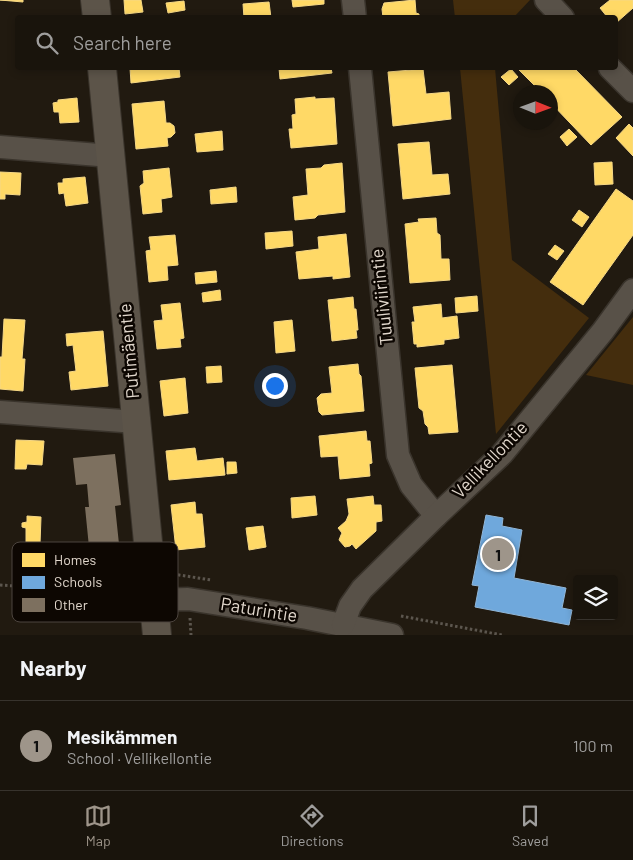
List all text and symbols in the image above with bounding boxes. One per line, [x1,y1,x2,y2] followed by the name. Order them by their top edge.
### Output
[15,15,618,70] search box
[33,29,61,57] icon: search
[73,31,172,54] text: Search here
[513,85,558,130] north arrow
[365,248,397,346] street label: Tuuliviirintie
[113,303,143,400] street label: Putimäentie
[262,373,288,399] your location
[447,416,532,503] street label: Vellikellontie
[482,535,514,573] pin: 1
[12,542,178,622] legend
[54,551,97,568] text: Homes
[54,573,102,590] text: Schools
[573,575,618,620] map controls
[573,575,618,620] button: layers
[219,592,299,626] street label: Paturintie
[54,596,88,613] text: Other
[20,655,86,680] text: Nearby
[67,725,177,748] text: Mesikämmen
[33,736,39,755] text: 1
[573,736,613,755] text: 100 m
[67,748,212,767] text: School · Vellikellontie
[84,802,112,849] tab: Map
[281,802,343,849] tab: Directions
[512,802,549,849] tab: Saved

